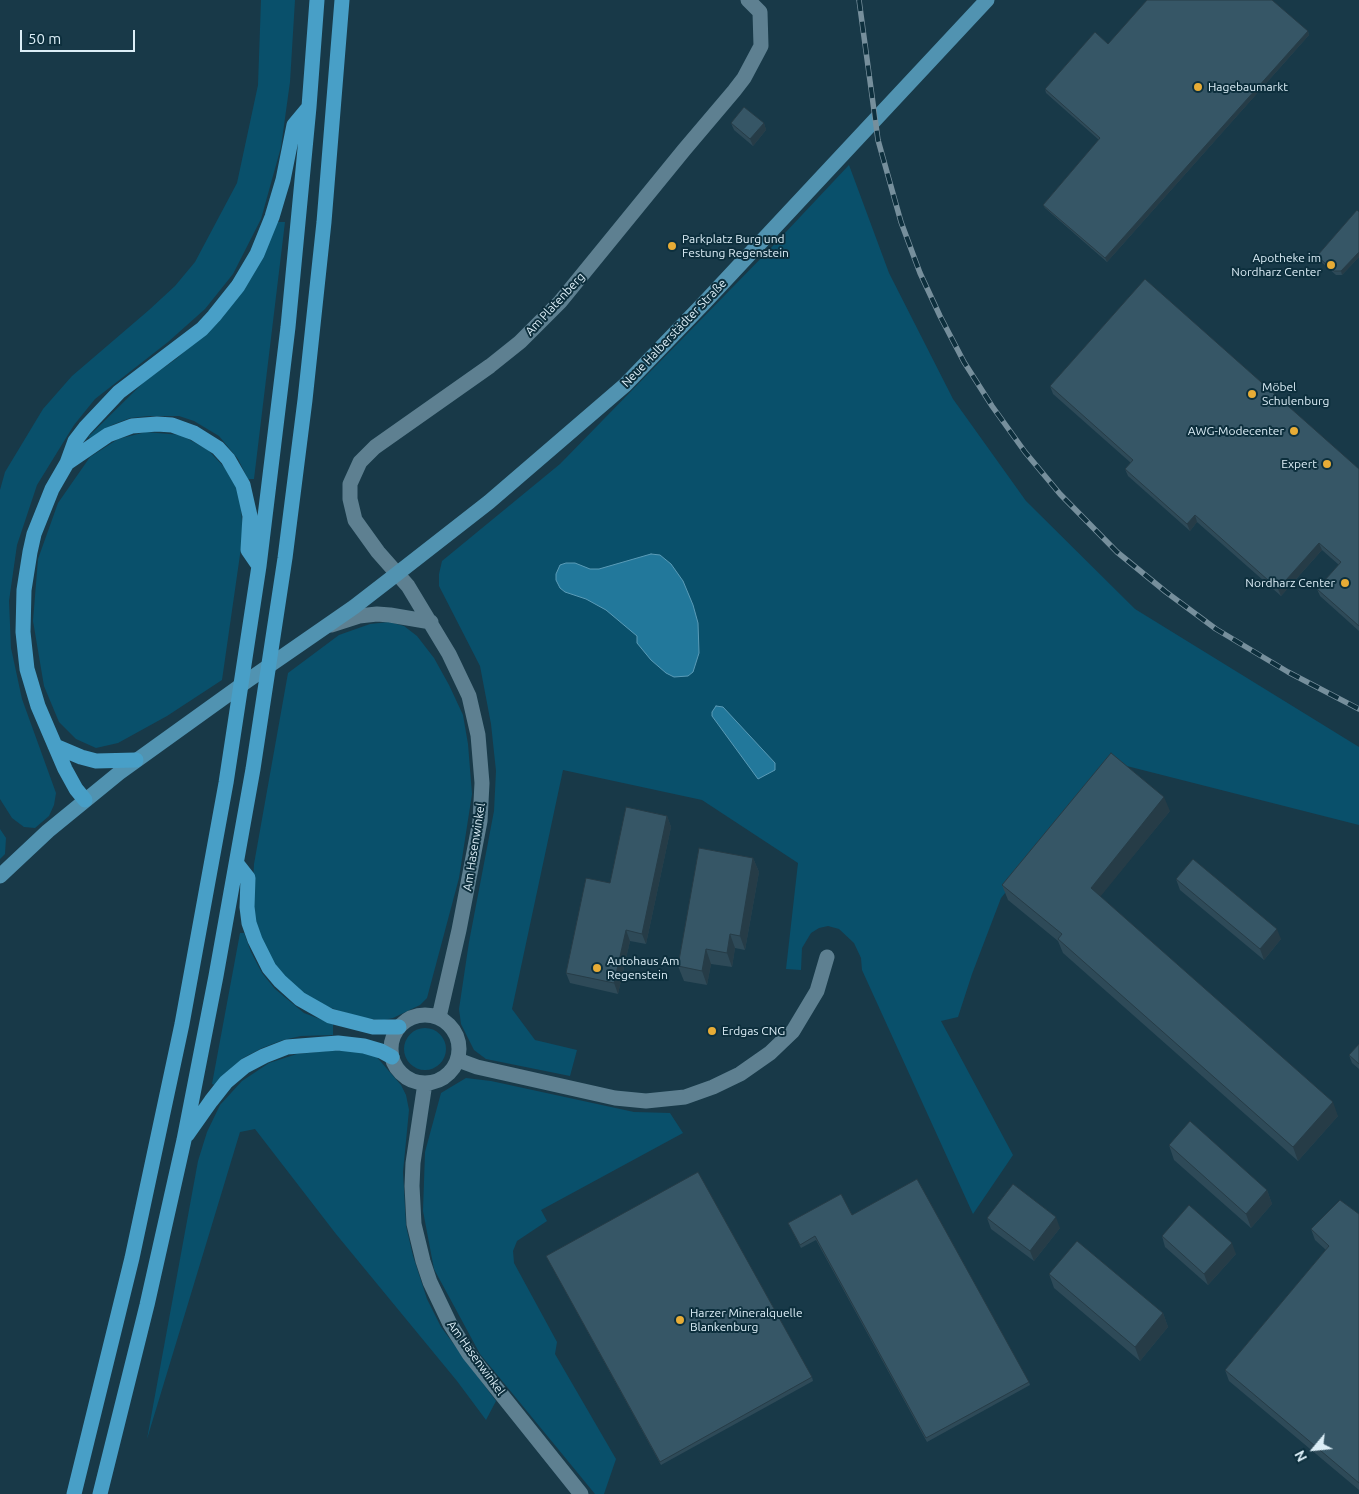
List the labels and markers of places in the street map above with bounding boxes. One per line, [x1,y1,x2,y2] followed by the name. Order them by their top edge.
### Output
[1208,80,1288,94] place label: Hagebaumarkt
[1192,81,1204,93] marker: Hagebaumarkt
[682,232,789,260] place label: Parkplatz Burg und Festung Regenstein
[666,240,678,252] marker: Parkplatz Burg und Festung Regenstein
[1231,251,1321,279] place label: Apotheke im Nordharz Center
[1325,259,1337,271] marker: Apotheke im Nordharz Center
[1262,380,1329,408] place label: Möbel Schulenburg
[1246,388,1258,400] marker: Möbel Schulenburg
[1188,424,1284,438] place label: AWG-Modecenter
[1288,425,1300,437] marker: AWG-Modecenter
[1281,457,1317,471] place label: Expert
[1321,458,1333,470] marker: Expert
[1245,576,1335,590] place label: Nordharz Center
[1339,577,1351,589] marker: Nordharz Center
[607,954,679,982] place label: Autohaus Am Regenstein
[591,962,603,974] marker: Autohaus Am Regenstein
[722,1024,785,1038] place label: Erdgas CNG
[706,1025,718,1037] marker: Erdgas CNG
[690,1306,802,1334] place label: Harzer Mineralquelle Blankenburg
[674,1314,686,1326] marker: Harzer Mineralquelle Blankenburg

